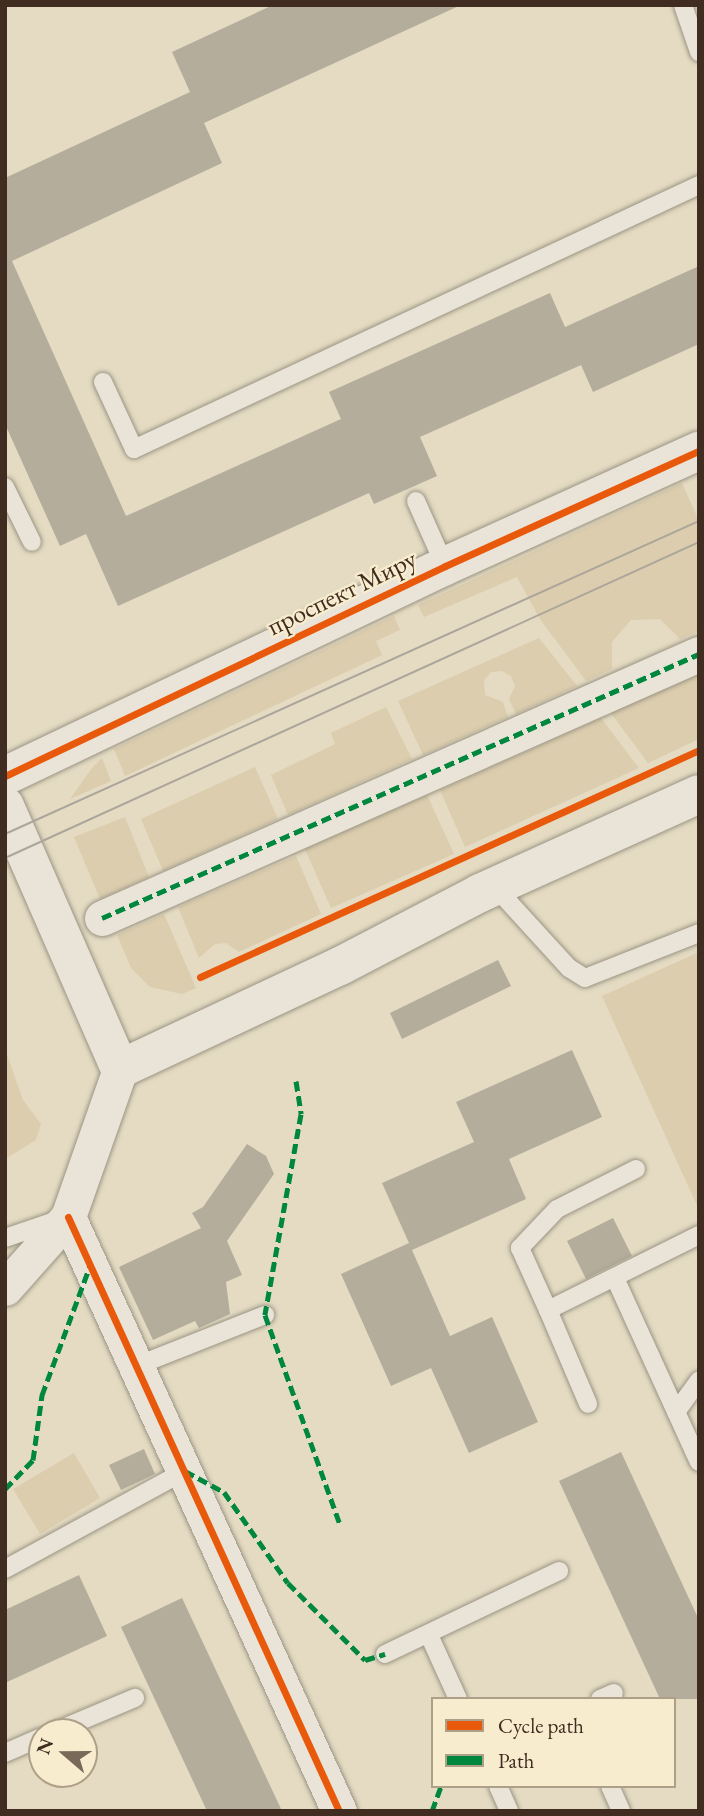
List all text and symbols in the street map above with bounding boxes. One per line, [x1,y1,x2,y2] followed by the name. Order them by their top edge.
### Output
[262,543,422,643] street label: проспект Миру
[431,1697,676,1788] legend
[498,1712,584,1739] text: Cycle path
[28,1718,98,1788] north arrow
[30,1735,59,1758] text: N
[498,1747,534,1774] text: Path

